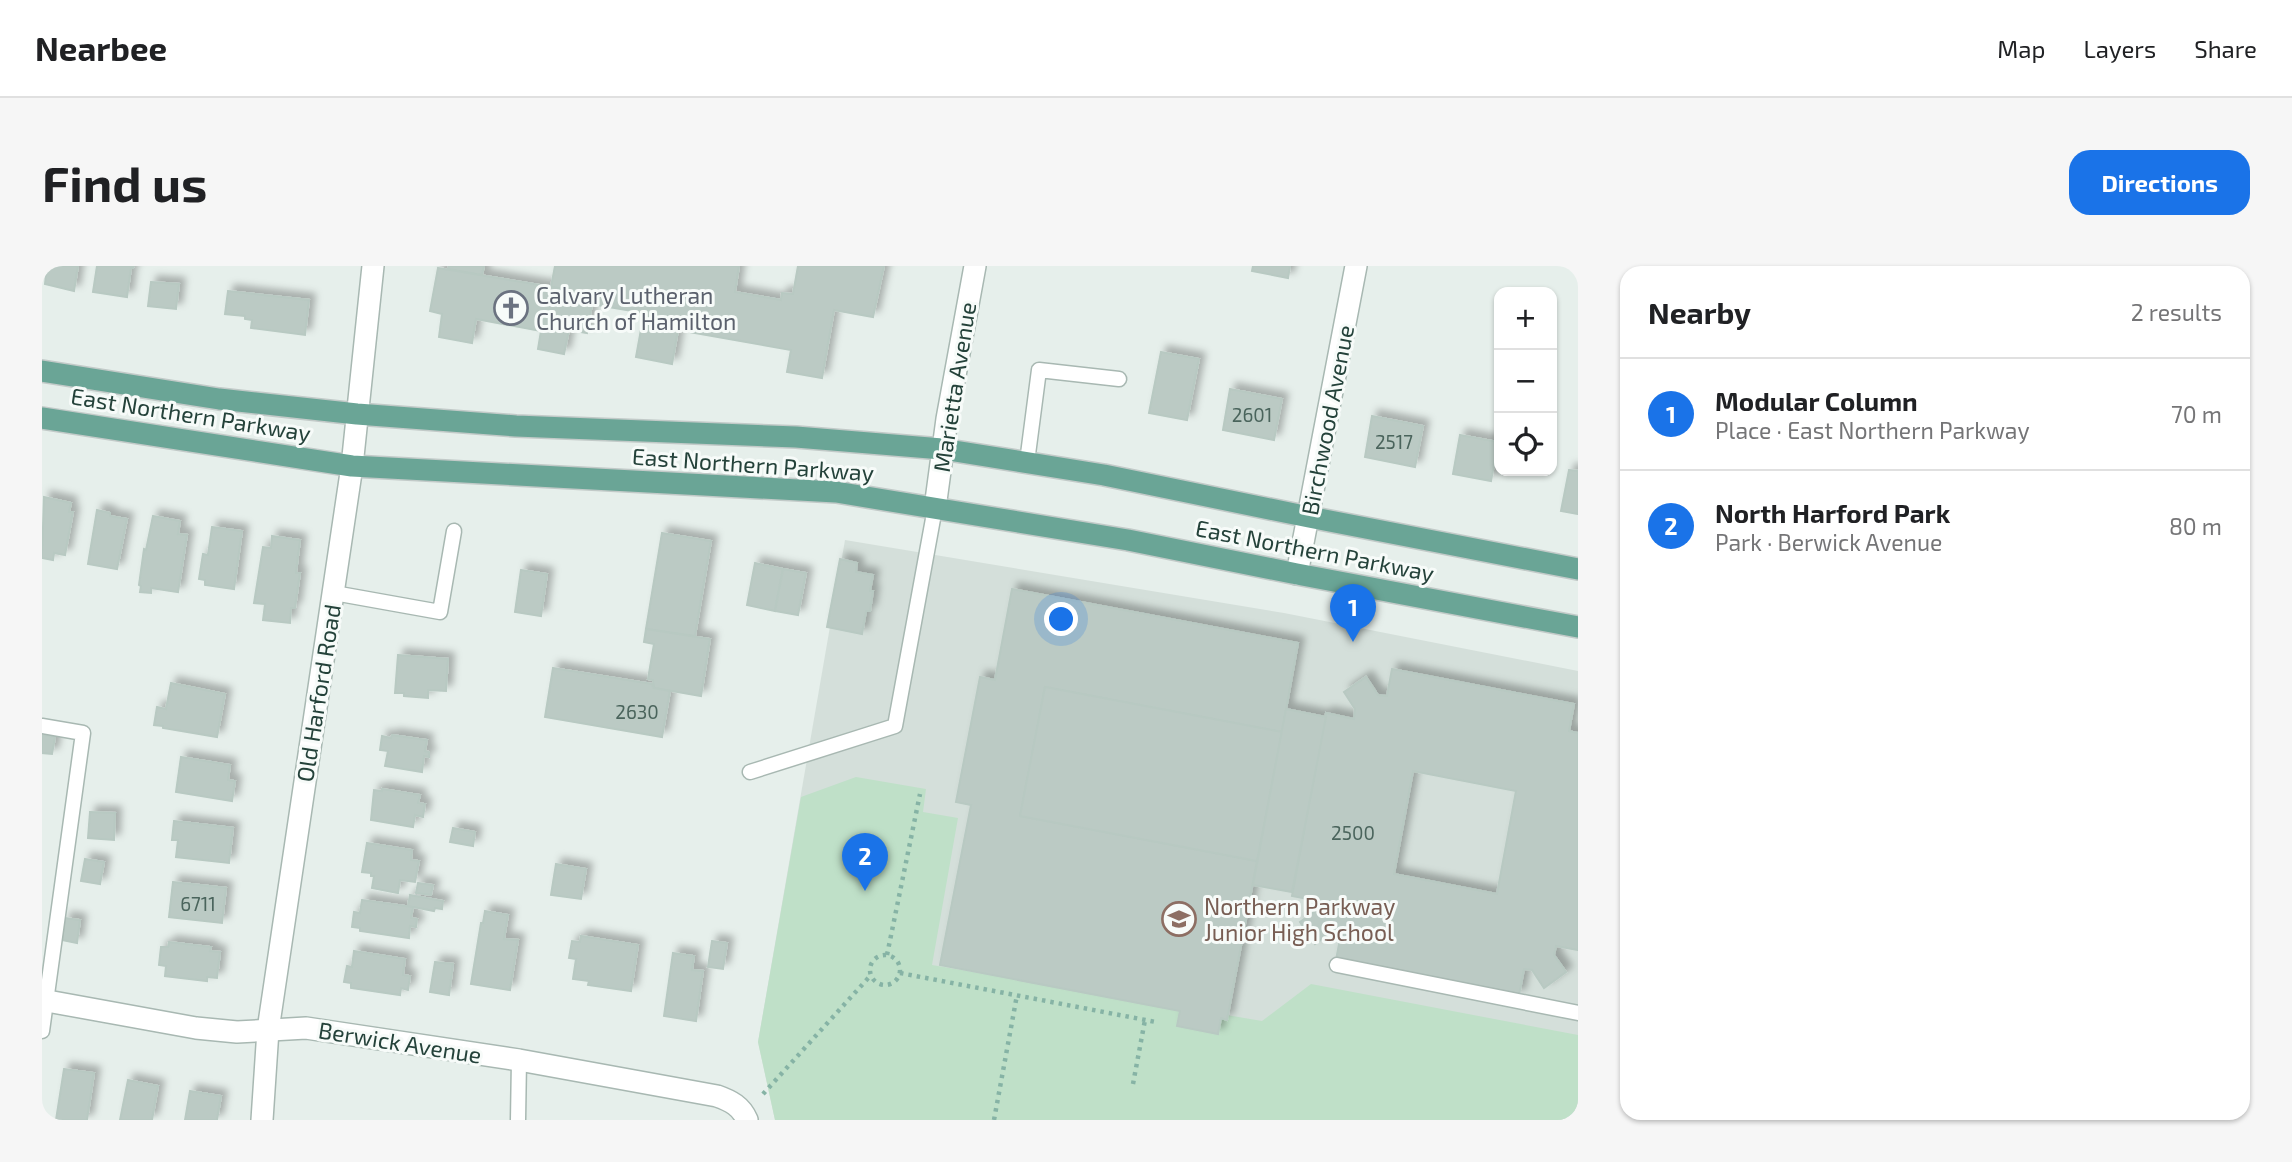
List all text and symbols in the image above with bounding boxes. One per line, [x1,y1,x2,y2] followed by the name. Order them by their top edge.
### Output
[35,28,167,68] text: Nearbee
[1997,34,2045,63] text: Map
[2083,34,2156,63] text: Layers
[2194,34,2257,63] text: Share
[2069,150,2250,215] button: Directions
[42,153,207,212] text: Find us
[536,281,736,335] place label: Calvary Lutheran Church of Hamilton
[1494,287,1557,476] map controls
[1494,287,1557,350] button: +
[492,289,530,327] church icon: Calvary Lutheran Church of Hamilton
[1648,294,1751,330] text: Nearby
[2131,298,2222,326] text: 2 results
[927,300,981,474] street label: Marietta Avenue
[1295,322,1359,518] street label: Birchwood Avenue
[1494,350,1557,413] button: −
[69,381,313,447] street label: East Northern Parkway
[1715,385,1918,416] text: Modular Column
[1666,400,1676,428] text: 1
[2171,400,2222,428] text: 70 m
[1232,403,1272,426] house number: 2601
[1494,413,1557,476] button: locate
[1715,416,2030,444] text: Place · East Northern Parkway
[1375,430,1413,453] house number: 2517
[631,442,875,486] street label: East Northern Parkway
[1715,497,1950,528] text: North Harford Park
[1664,512,1678,540] text: 2
[2169,512,2222,540] text: 80 m
[1193,513,1437,587] street label: East Northern Parkway
[1715,528,1942,556] text: Park · Berwick Avenue
[1330,584,1376,642] pin: 1
[290,602,346,784] street label: Old Harford Road
[1044,602,1078,636] your location
[615,700,659,723] house number: 2630
[1331,821,1375,844] house number: 2500
[842,833,888,891] pin: 2
[180,892,216,915] house number: 6711
[1204,892,1395,946] place label: Northern Parkway Junior High School
[1160,900,1198,938] school or university icon: Northern Parkway Junior High School
[316,1015,484,1069] street label: Berwick Avenue

